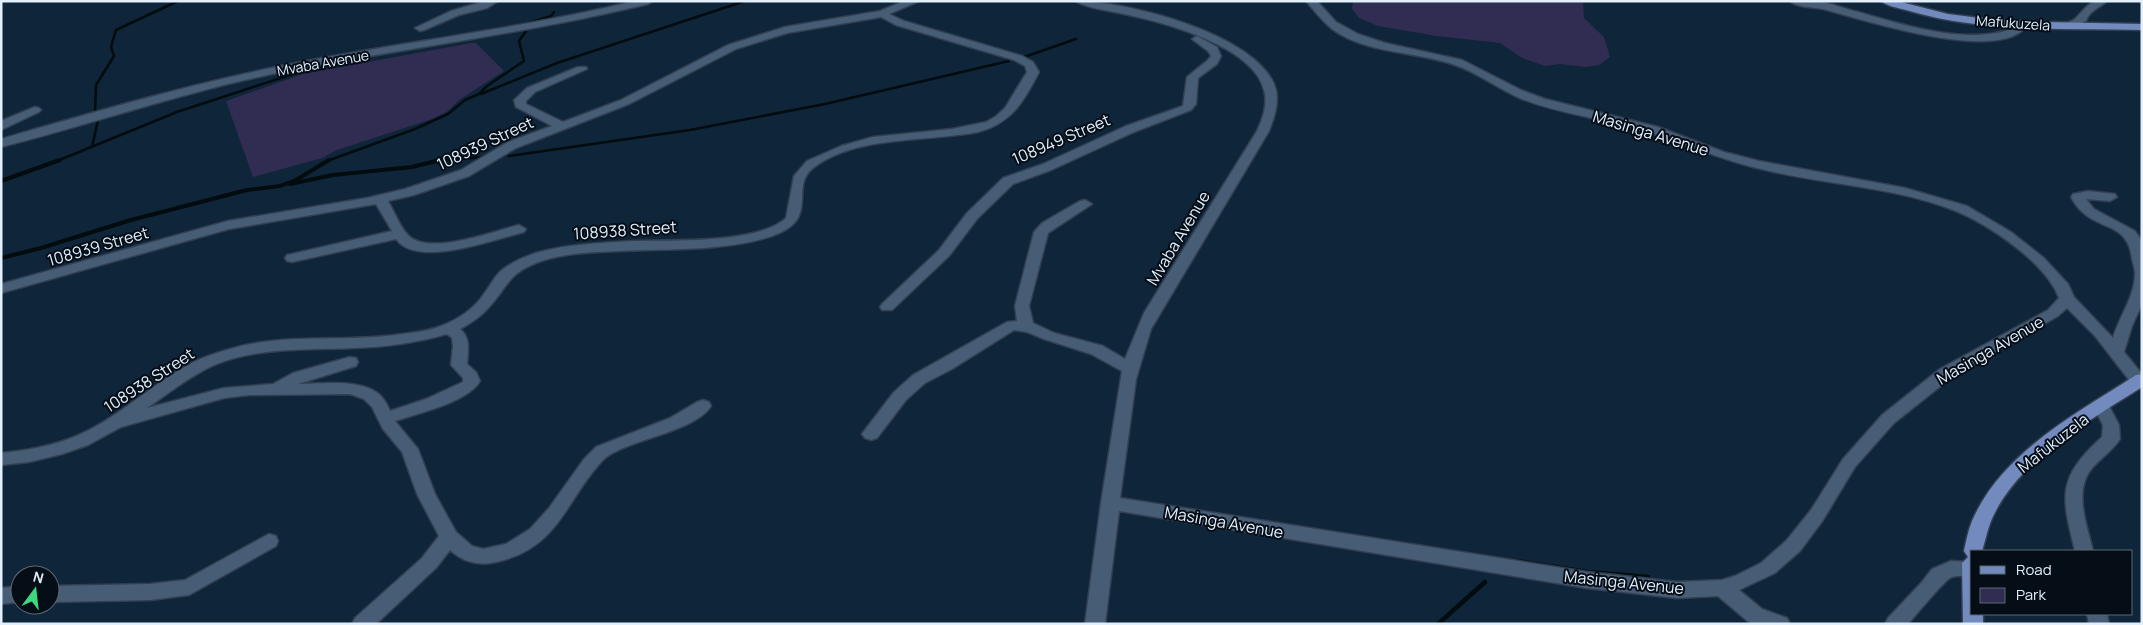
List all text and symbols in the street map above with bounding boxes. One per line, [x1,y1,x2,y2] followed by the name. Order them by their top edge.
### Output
[1975,10,2051,35] street label: Mafukuzela
[275,45,370,80] street label: Mvaba Avenue
[1590,105,1712,161] street label: Masinga Avenue
[1009,108,1113,170] street label: 108949 Street
[433,111,537,175] street label: 108939 Street
[1141,187,1215,289] street label: Mvaba Avenue
[573,215,677,245] street label: 108938 Street
[45,221,151,271] street label: 108939 Street
[1932,310,2048,390] street label: Masinga Avenue
[100,343,198,417] street label: 108938 Street
[2013,408,2093,478] street label: Mafukuzela
[1163,501,1285,543] street label: Masinga Avenue
[1970,550,2133,615] legend
[2016,559,2052,580] text: Road
[10,565,60,615] north arrow
[1563,565,1685,599] street label: Masinga Avenue
[31,566,46,587] text: N
[2016,584,2046,605] text: Park

